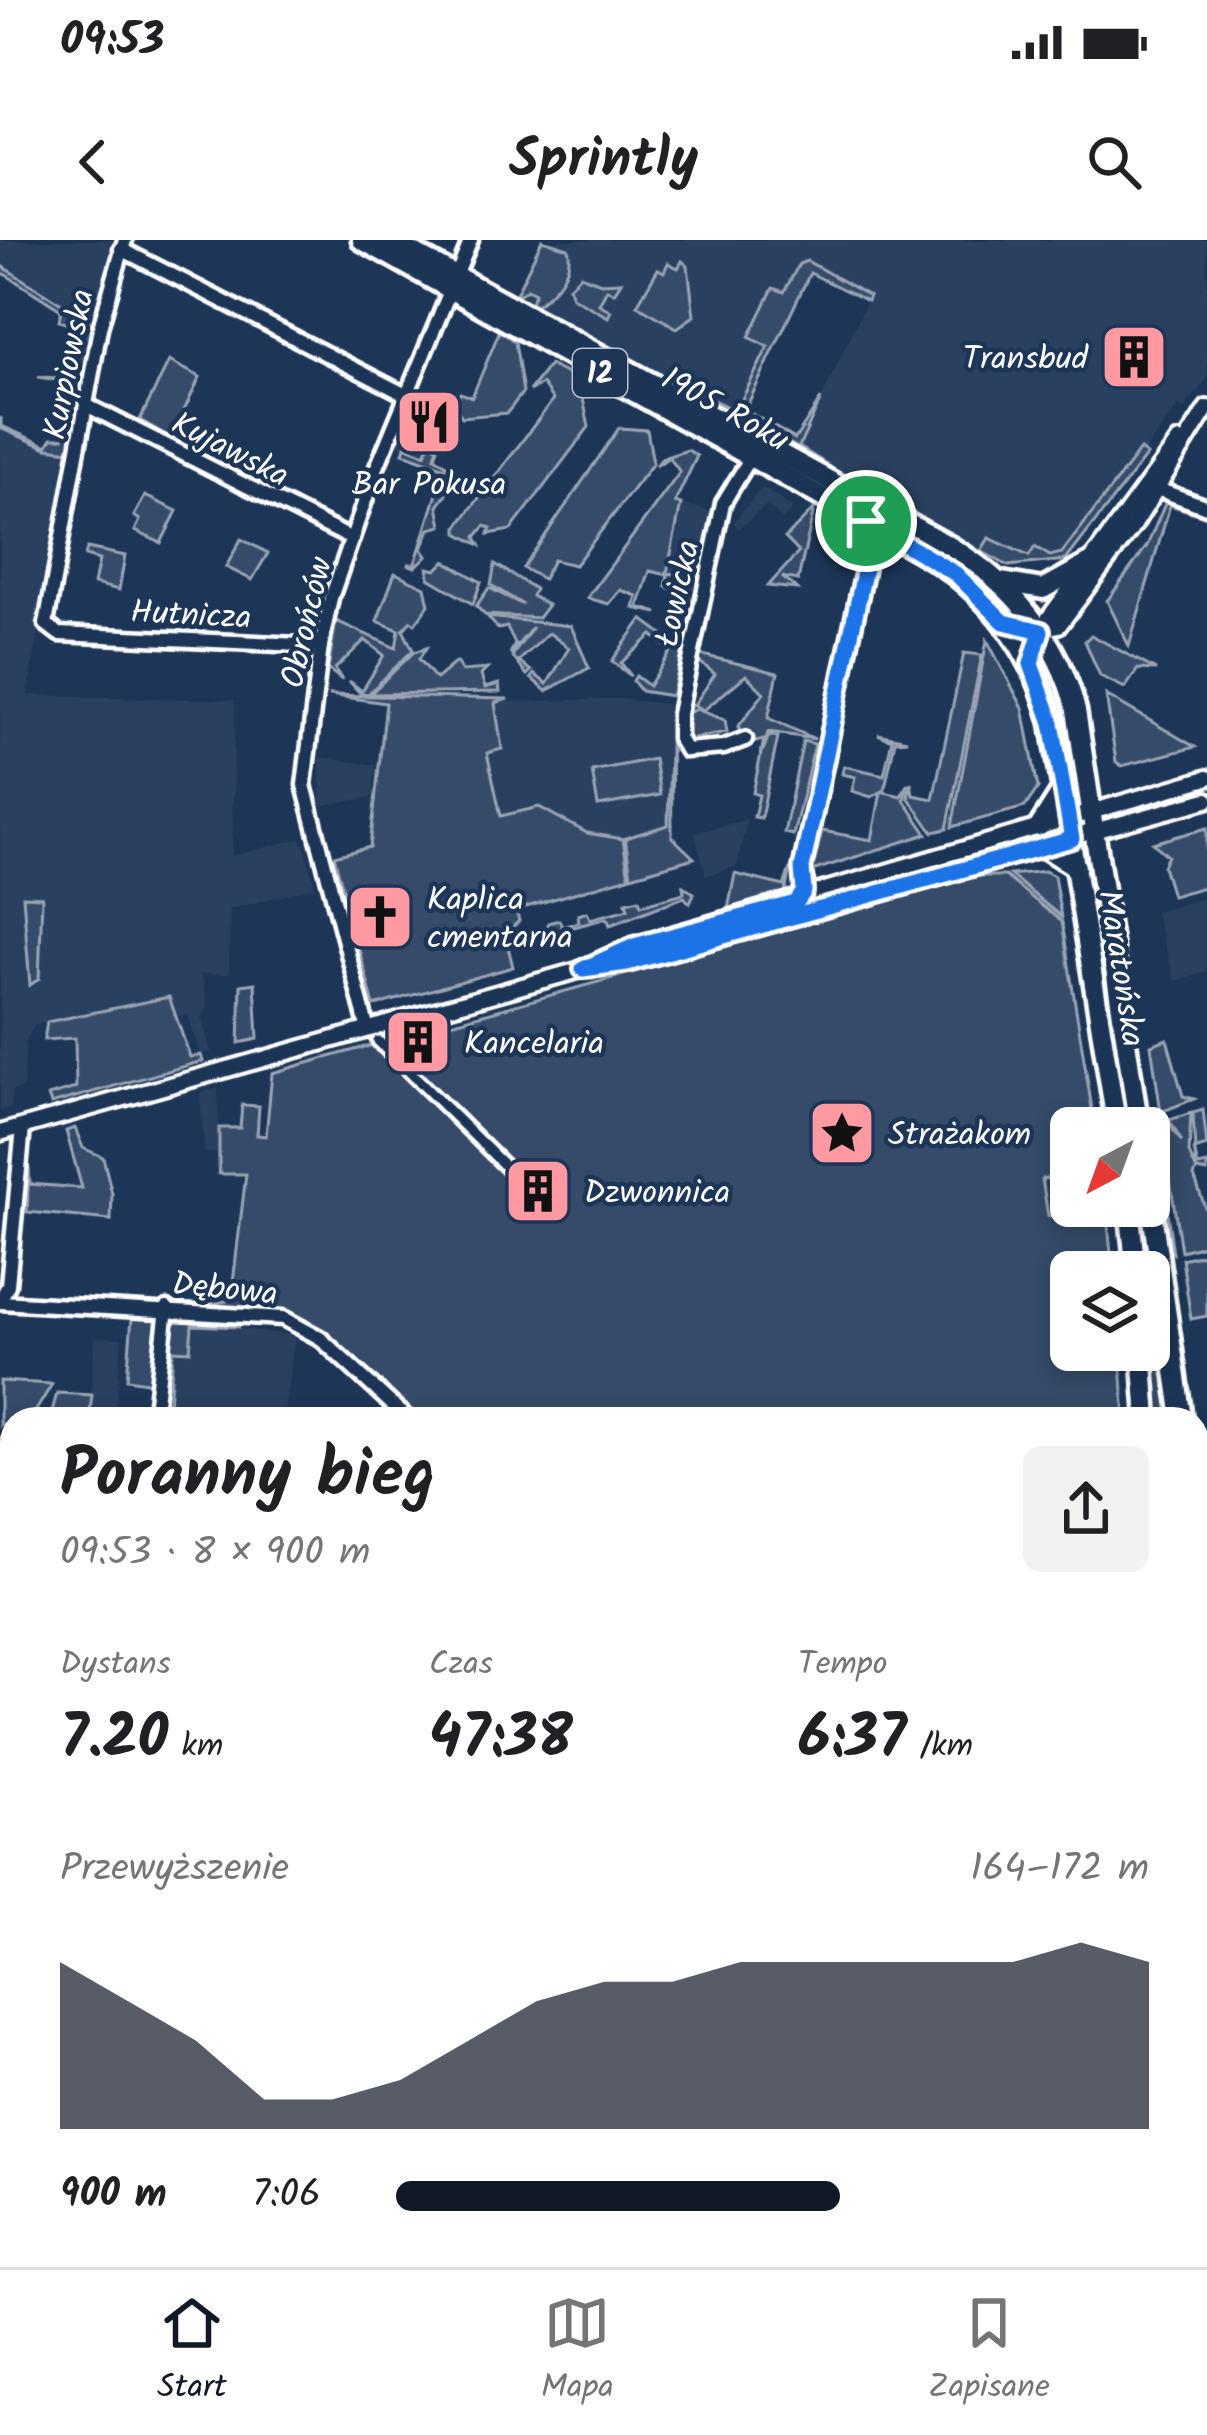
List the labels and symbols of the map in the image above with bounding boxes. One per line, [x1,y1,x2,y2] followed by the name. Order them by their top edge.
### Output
[30,285,111,444] street label: Kurpiowska
[1099,322,1169,392] building icon: Transbud
[963,334,1090,387] place label: Transbud
[573,349,627,397] road number: 12
[650,354,798,468] street label: 1905 Roku
[394,387,464,457] restaurant icon: Bar Pokusa
[161,399,298,503] street label: Kujawska
[352,460,506,513] place label: Bar Pokusa
[815,470,917,572] pin
[642,536,717,652] street label: Łowicka
[268,551,349,693] street label: Obrońców
[129,587,253,646] street label: Hutnicza
[427,875,573,966] place label: Kaplica cmentarna
[345,882,415,952] church icon: Kaplica cmentarna
[1081,886,1158,1051] street label: Maratońska
[383,1007,453,1077] building icon: Kancelaria
[464,1019,604,1072] place label: Kancelaria
[807,1098,877,1168] place icon: Strażakom
[1050,1107,1170,1227] north arrow
[888,1110,1031,1163] place label: Strażakom
[503,1156,573,1226] building icon: Dzwonnica
[584,1168,730,1221] place label: Dzwonnica
[169,1259,280,1322] street label: Dębowa

